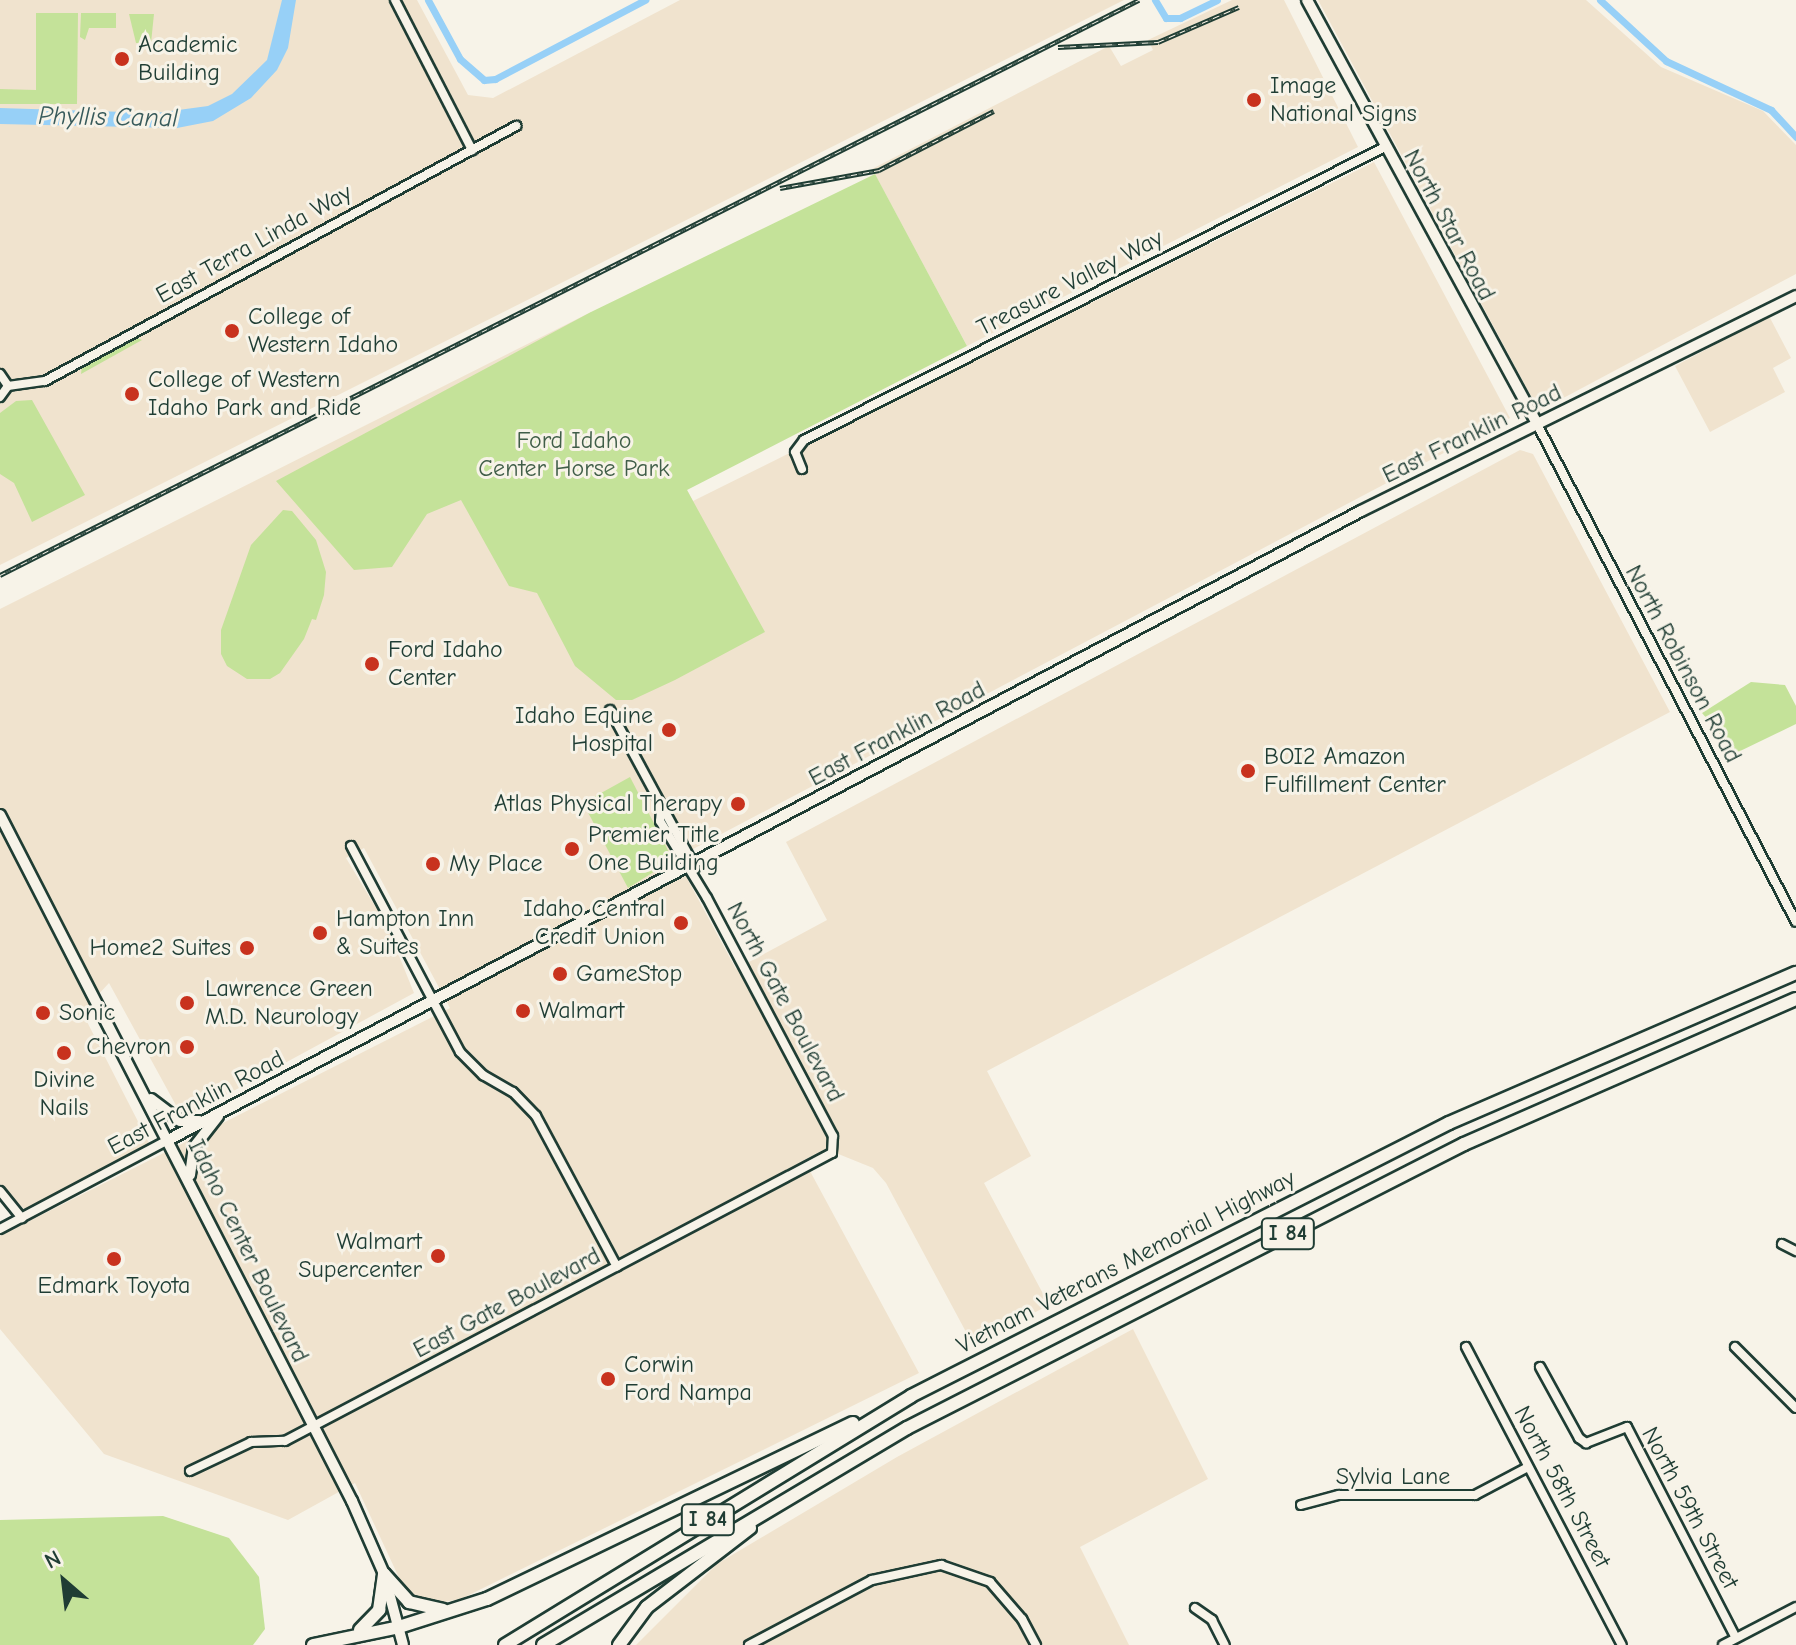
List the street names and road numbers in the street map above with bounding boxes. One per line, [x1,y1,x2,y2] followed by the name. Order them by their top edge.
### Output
[1397,145,1501,305] street label: North Star Road
[151,178,357,310] street label: East Terra Linda Way
[972,224,1168,342] street label: Treasure Valley Way
[1378,378,1566,490] street label: East Franklin Road
[1619,560,1747,768] street label: North Robinson Road
[804,675,990,793] street label: East Franklin Road
[720,897,850,1107] street label: North Gate Boulevard
[103,1044,289,1162] street label: East Franklin Road
[181,1135,315,1367] street label: Idaho Center Boulevard
[952,1164,1300,1360] street label: Vietnam Veterans Memorial Highway
[1260,1216,1316,1252] road number: I 84
[408,1241,606,1365] street label: East Gate Boulevard
[1507,1401,1617,1573] street label: North 58th Street
[1635,1422,1745,1594] street label: North 59th Street
[1336,1463,1450,1491] street label: Sylvia Lane
[680,1502,736,1538] road number: I 84

